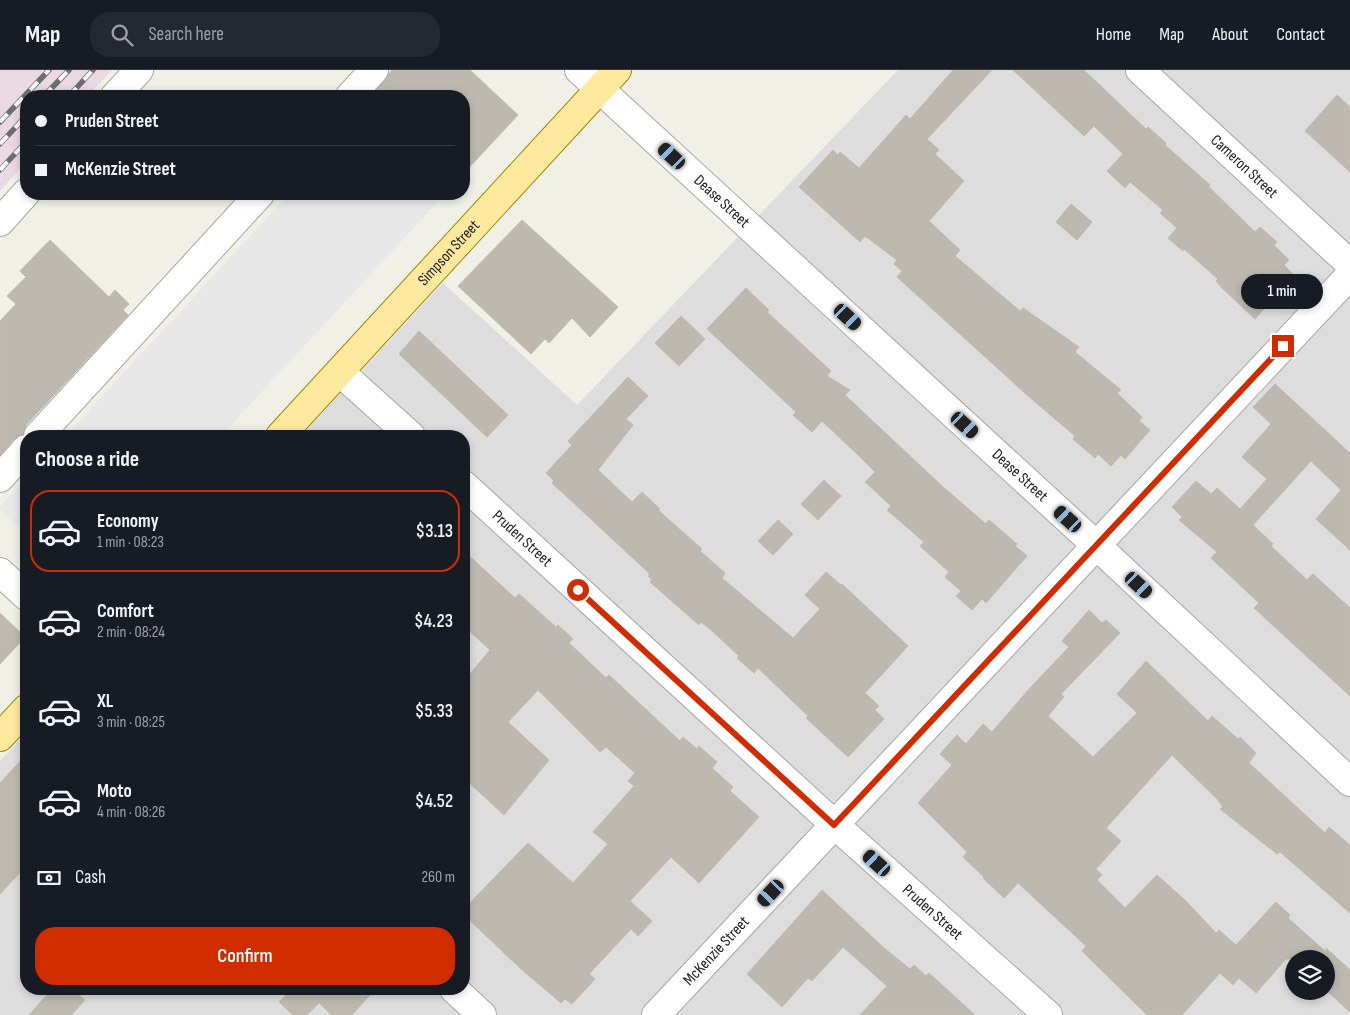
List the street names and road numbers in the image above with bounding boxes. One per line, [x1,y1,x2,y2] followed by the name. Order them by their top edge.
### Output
[1207,131,1282,202] street label: Cameron Street
[690,171,754,232] street label: Dease Street
[414,216,484,290] street label: Simpson Street
[988,445,1052,506] street label: Dease Street
[488,506,556,571] street label: Pruden Street
[898,880,967,944] street label: Pruden Street
[679,912,753,989] street label: McKenzie Street

